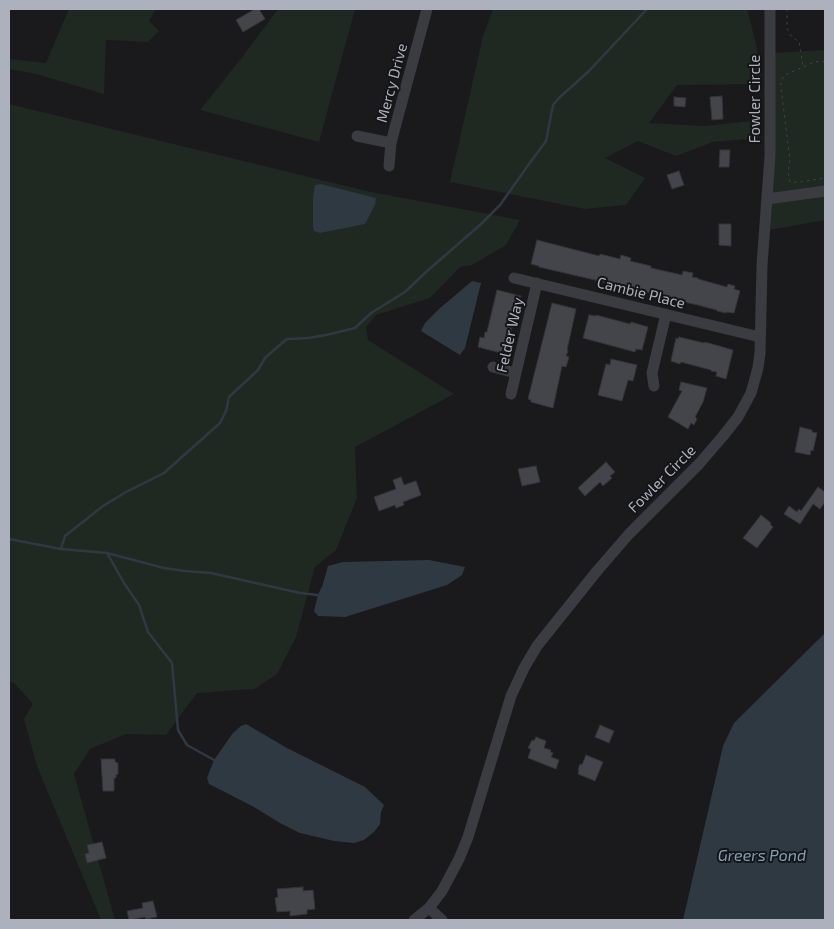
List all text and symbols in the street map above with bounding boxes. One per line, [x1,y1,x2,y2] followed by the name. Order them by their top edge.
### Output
[373,41,411,125] street label: Mercy Drive
[746,55,764,143] street label: Fowler Circle
[595,273,687,313] street label: Cambie Place
[493,296,527,374] street label: Felder Way
[624,441,700,517] street label: Fowler Circle
[718,846,806,866] water label: Greers Pond

